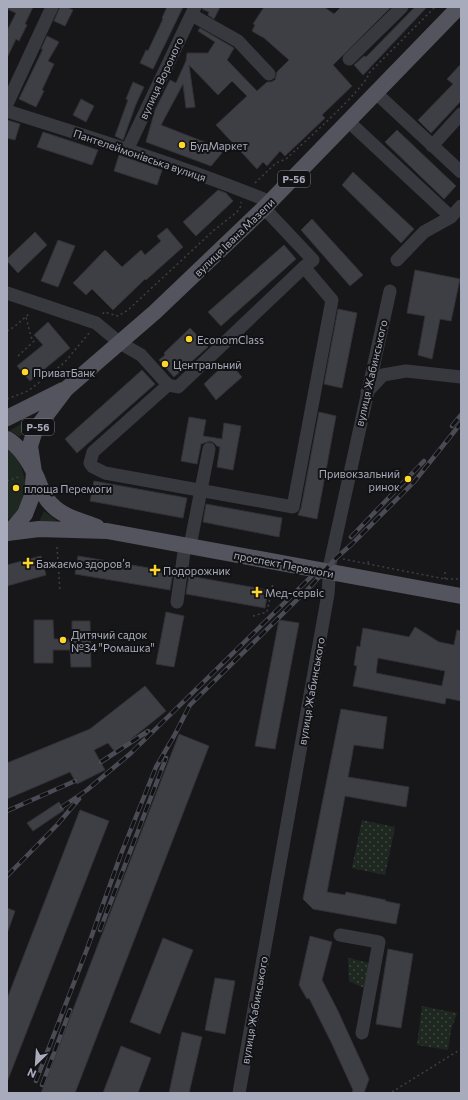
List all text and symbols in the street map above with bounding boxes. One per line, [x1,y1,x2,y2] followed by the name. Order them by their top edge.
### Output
[136,35,186,121] street label: вулиця Вороного
[72,126,208,184] street label: Пантелеймонівська вулиця
[190,139,248,152] place label: БудМаркет
[177,140,187,150] marker: БудМаркет
[278,171,310,187] road number: Р-56
[191,195,277,279] street label: вулиця Івана Мазепи
[352,318,390,428] street label: вулиця Жабинського
[197,333,264,346] place label: EconomClass
[184,334,194,344] marker: EconomClass
[173,358,242,371] place label: Центральний
[160,359,170,369] marker: Центральний
[33,366,96,379] place label: ПриватБанк
[20,367,30,377] marker: ПриватБанк
[22,419,54,435] road number: Р-56
[319,467,400,493] place label: Привокзальний ринок
[403,474,413,484] marker: Привокзальний ринок
[24,482,112,495] place label: площа Перемоги
[11,483,21,493] marker: площа Перемоги
[233,548,335,580] street label: проспект Перемоги
[36,557,131,570] place label: Бажаємо здоровʼя
[23,558,33,568] marker: Бажаємо здоровʼя
[163,564,231,577] place label: Подорожник
[150,565,160,575] marker: Подорожник
[265,586,324,599] place label: Мед-сервіс
[252,587,262,597] marker: Мед-сервіс
[71,628,155,654] place label: Дитячий садок №34 "Ромашка"
[58,635,68,645] marker: Дитячий садок №34 "Ромашка"
[295,636,327,746] street label: вулиця Жабинського
[238,955,270,1065] street label: вулиця Жабинського
[16,1044,56,1084] north arrow
[25,1066,38,1081] text: N

